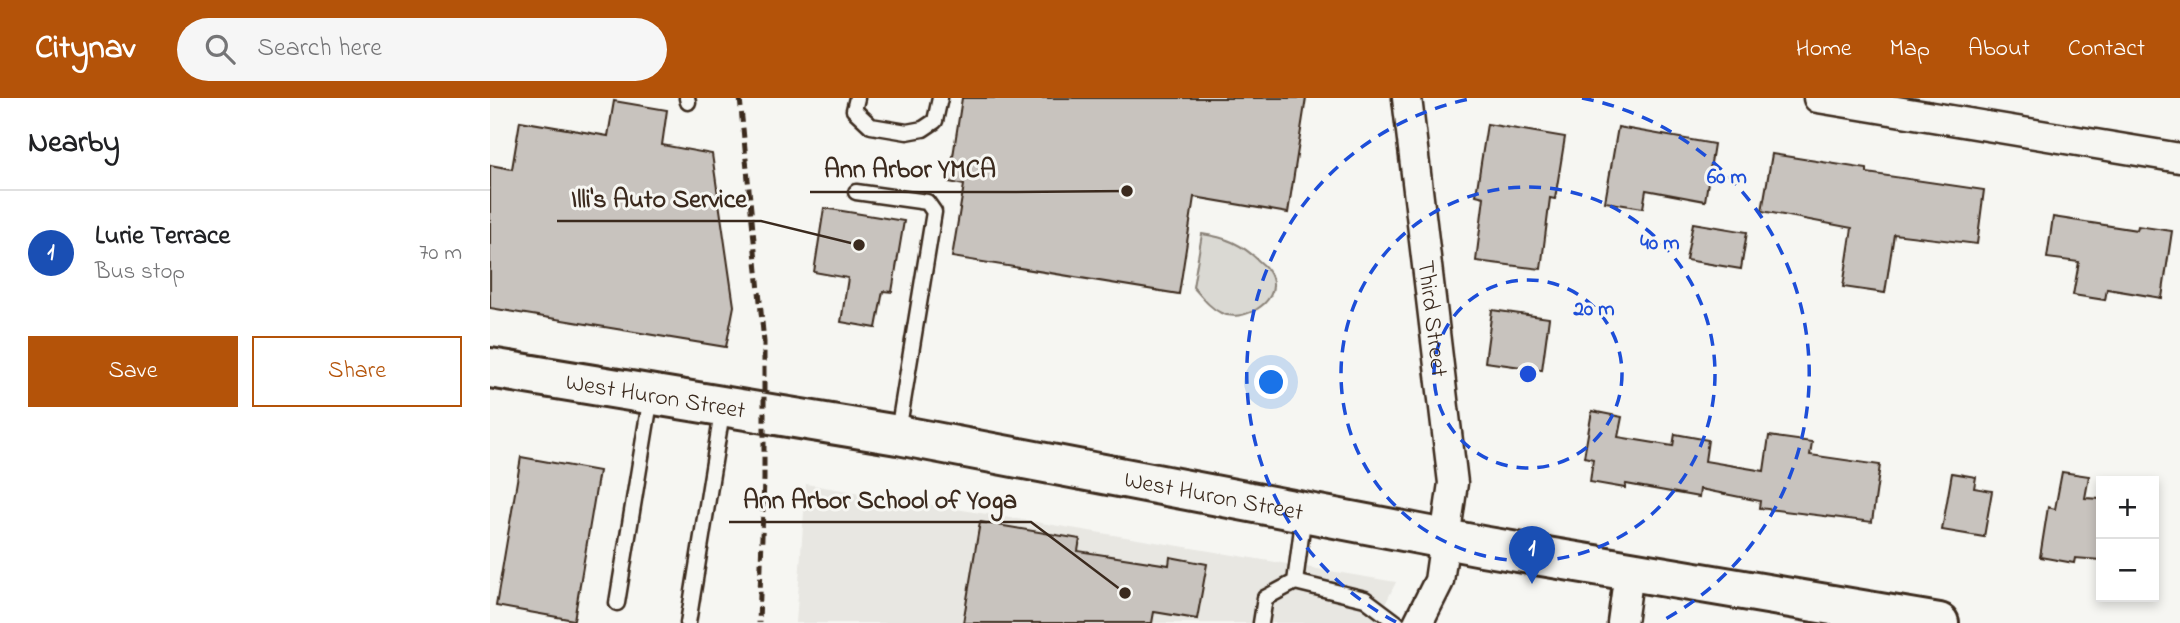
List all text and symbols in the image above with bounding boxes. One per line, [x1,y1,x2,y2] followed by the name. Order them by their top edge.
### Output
[177,18,667,81] search box
[35,25,135,73] text: Citynav
[201,30,239,68] icon: search
[257,30,382,68] text: Search here
[1796,32,1852,67] text: Home
[1890,32,1930,67] text: Map
[1968,32,2030,67] text: About
[2068,32,2145,67] text: Contact
[28,122,120,166] text: Nearby
[810,145,1010,192] callout: Ann Arbor YMCA
[824,152,996,190] text: Ann Arbor YMCA
[1707,163,1747,193] text: 60 m
[557,174,761,221] callout: Illi's Auto Service
[571,182,748,220] text: Illi's Auto Service
[95,218,230,256] text: Lurie Terrace
[1640,229,1680,259] text: 40 m
[47,237,55,270] text: 1
[419,237,462,270] text: 70 m
[95,256,185,289] text: Bus stop
[1407,259,1455,379] street label: Third Street
[1572,295,1615,325] text: 20 m
[28,336,238,407] button: Save
[252,336,462,407] button: Share
[1516,362,1540,386] centre of rings
[1254,365,1288,399] your location
[563,366,748,430] street label: West Huron Street
[1121,463,1306,532] street label: West Huron Street
[729,475,1031,522] callout: Ann Arbor School of Yoga
[2096,476,2159,602] map controls
[2096,476,2159,539] button: +
[743,483,1017,522] text: Ann Arbor School of Yoga
[1509,526,1555,584] pin: 1
[2096,539,2159,602] button: −

